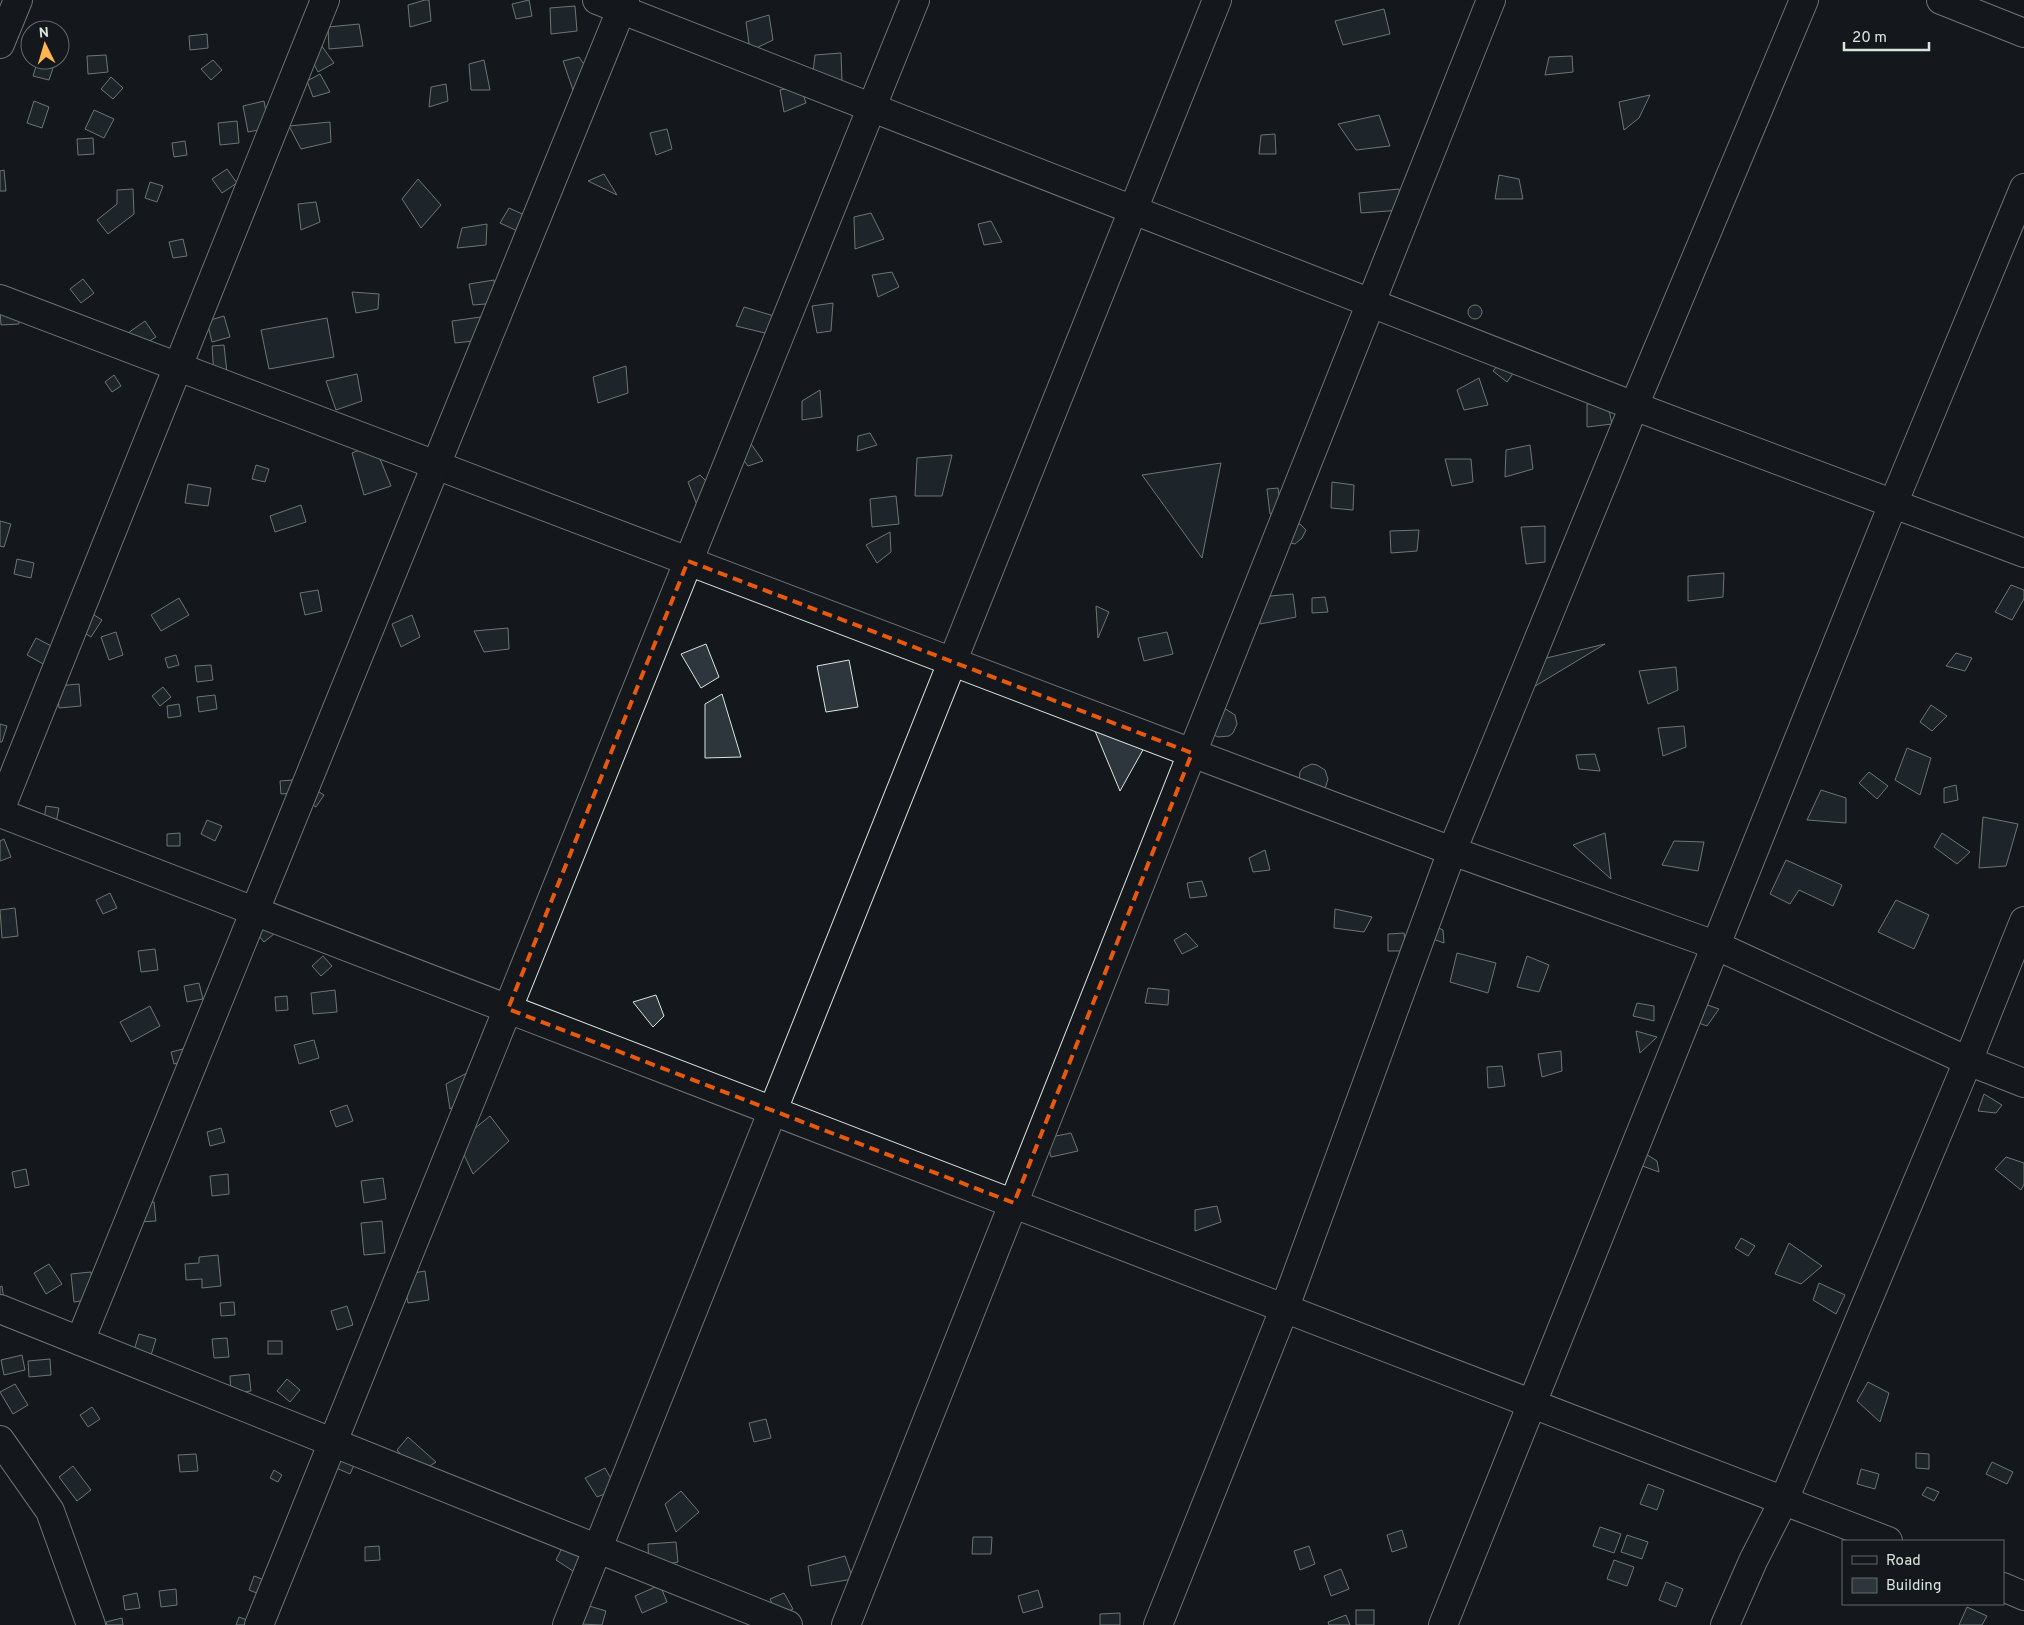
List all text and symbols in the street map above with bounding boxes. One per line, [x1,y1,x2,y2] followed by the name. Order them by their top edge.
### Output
[20,20,70,70] north arrow
[1844,20,1929,52] scale bar
[38,25,50,42] text: N
[1852,29,1887,48] text: 20 m
[1842,1540,2004,1605] legend
[1886,1552,1921,1571] text: Road
[1886,1577,1941,1596] text: Building

